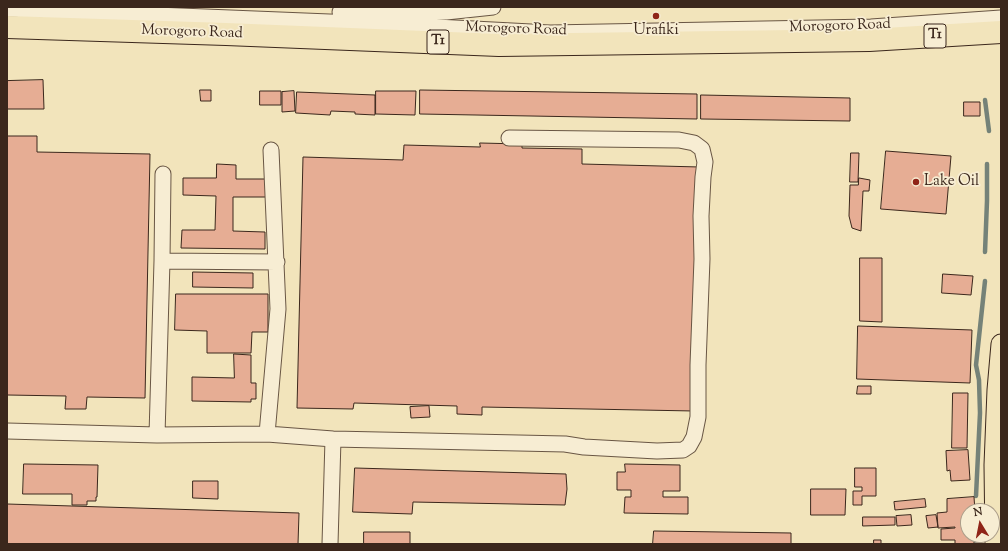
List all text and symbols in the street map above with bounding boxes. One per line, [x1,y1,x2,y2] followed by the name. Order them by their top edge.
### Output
[651,11,661,21] marker: Urafiki
[789,16,891,38] street label: Morogoro Road
[465,19,567,41] street label: Morogoro Road
[141,22,243,44] street label: Morogoro Road
[633,22,679,40] place label: Urafiki
[924,24,946,48] road number: T1
[427,30,449,54] road number: T1
[924,173,979,191] place label: Lake Oil
[911,177,921,187] marker: Lake Oil
[960,503,1000,543] north arrow
[972,504,984,521] text: N

